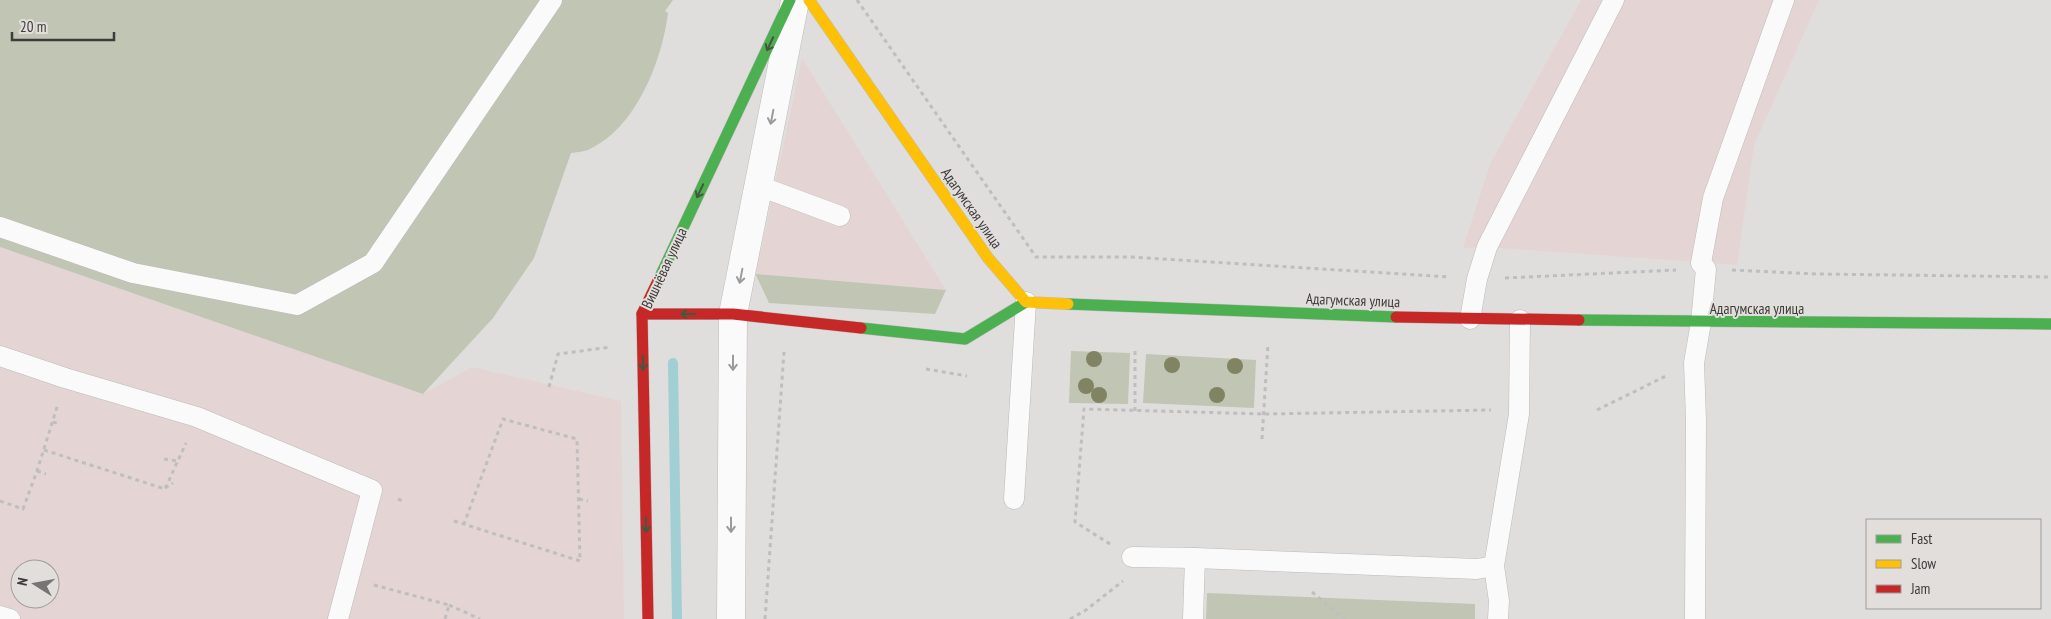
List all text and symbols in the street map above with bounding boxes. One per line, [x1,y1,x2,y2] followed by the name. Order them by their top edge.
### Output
[12,10,115,42] scale bar
[20,17,46,36] text: 20 m
[764,36,774,51] one-way arrow
[767,108,777,124] one-way arrow
[937,164,1007,252] street label: Адагумская улица
[695,183,705,198] one-way arrow
[637,225,691,311] street label: Вишнёвая улица
[735,268,745,284] one-way arrow
[1306,289,1400,311] street label: Адагумская улица
[1710,299,1804,318] street label: Адагумская улица
[680,309,696,319] one-way arrow
[728,354,738,370] one-way arrow
[639,355,648,371] one-way arrow
[642,517,651,533] one-way arrow
[727,517,736,533] one-way arrow
[1866,519,2041,609] legend
[1911,529,1932,548] text: Fast
[1911,554,1936,573] text: Slow
[10,559,60,609] north arrow
[13,576,32,587] text: N
[1910,579,1930,598] text: Jam

